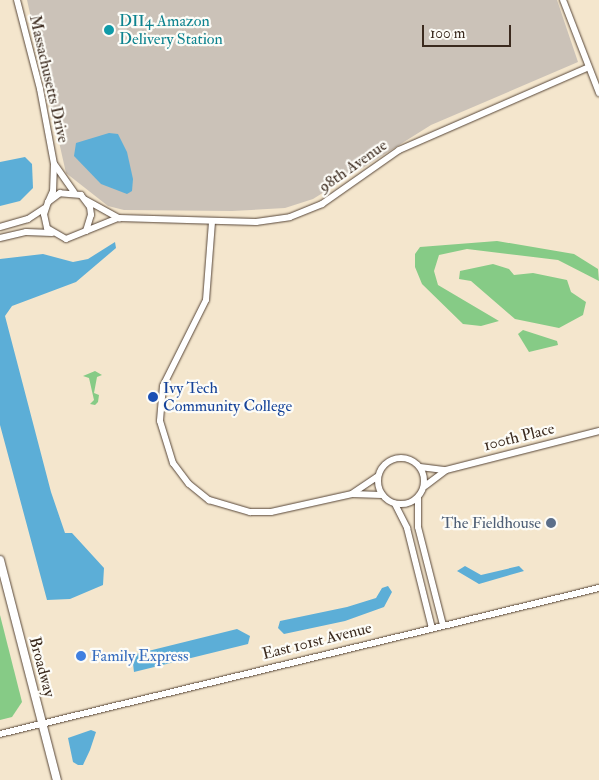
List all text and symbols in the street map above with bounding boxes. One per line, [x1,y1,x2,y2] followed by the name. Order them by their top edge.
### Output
[119,11,223,49] place label: DII4 Amazon Delivery Station
[25,13,73,145] street label: Massachusetts Drive
[424,15,513,47] scale bar
[103,24,115,36] marker: DII4 Amazon Delivery Station
[430,24,465,43] text: 100 m
[315,135,391,197] street label: 98th Avenue
[163,378,292,416] place label: Ivy Tech Community College
[147,391,159,403] marker: Ivy Tech Community College
[482,419,556,455] street label: 100th Place
[441,513,541,533] place label: The Fieldhouse
[545,517,557,529] marker: The Fieldhouse
[260,618,374,664] street label: East 101st Avenue
[25,635,59,699] street label: Broadway
[91,646,189,666] place label: Family Express
[75,650,87,662] marker: Family Express

